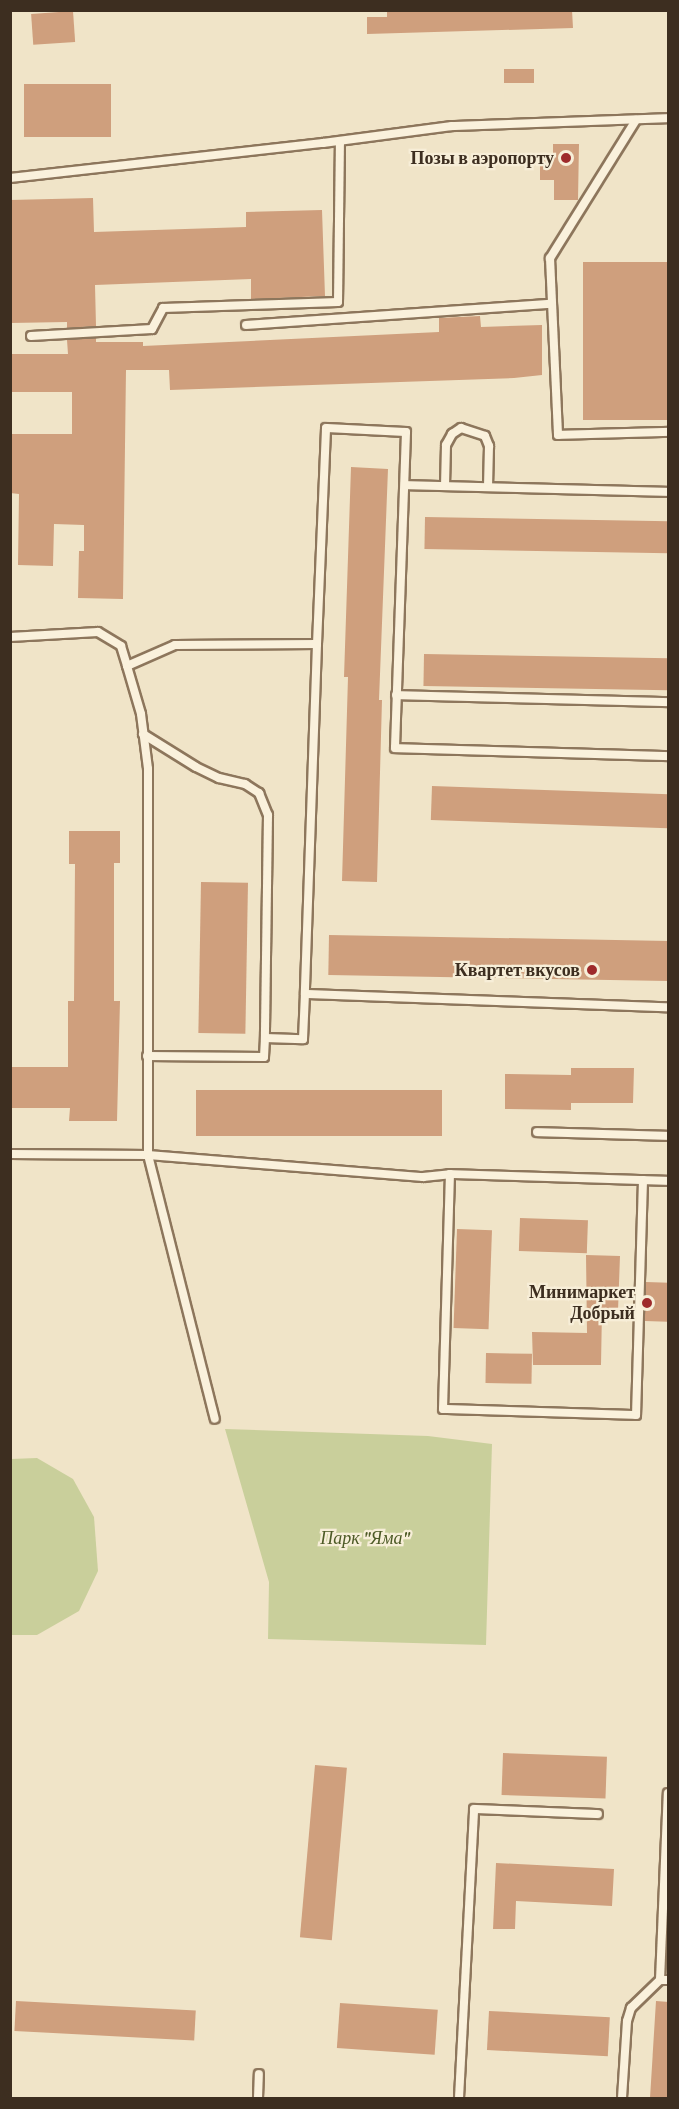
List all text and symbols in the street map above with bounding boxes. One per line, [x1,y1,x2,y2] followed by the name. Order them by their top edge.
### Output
[411,147,554,169] place label: Позы в аэропорту
[559,151,573,165] marker: Позы в аэропорту
[455,959,580,981] place label: Квартет вкусов
[585,963,599,977] marker: Квартет вкусов
[529,1282,635,1324] place label: Минимаркет Добрый
[640,1296,654,1310] marker: Минимаркет Добрый
[320,1527,410,1549] park label: Парк "Яма"

